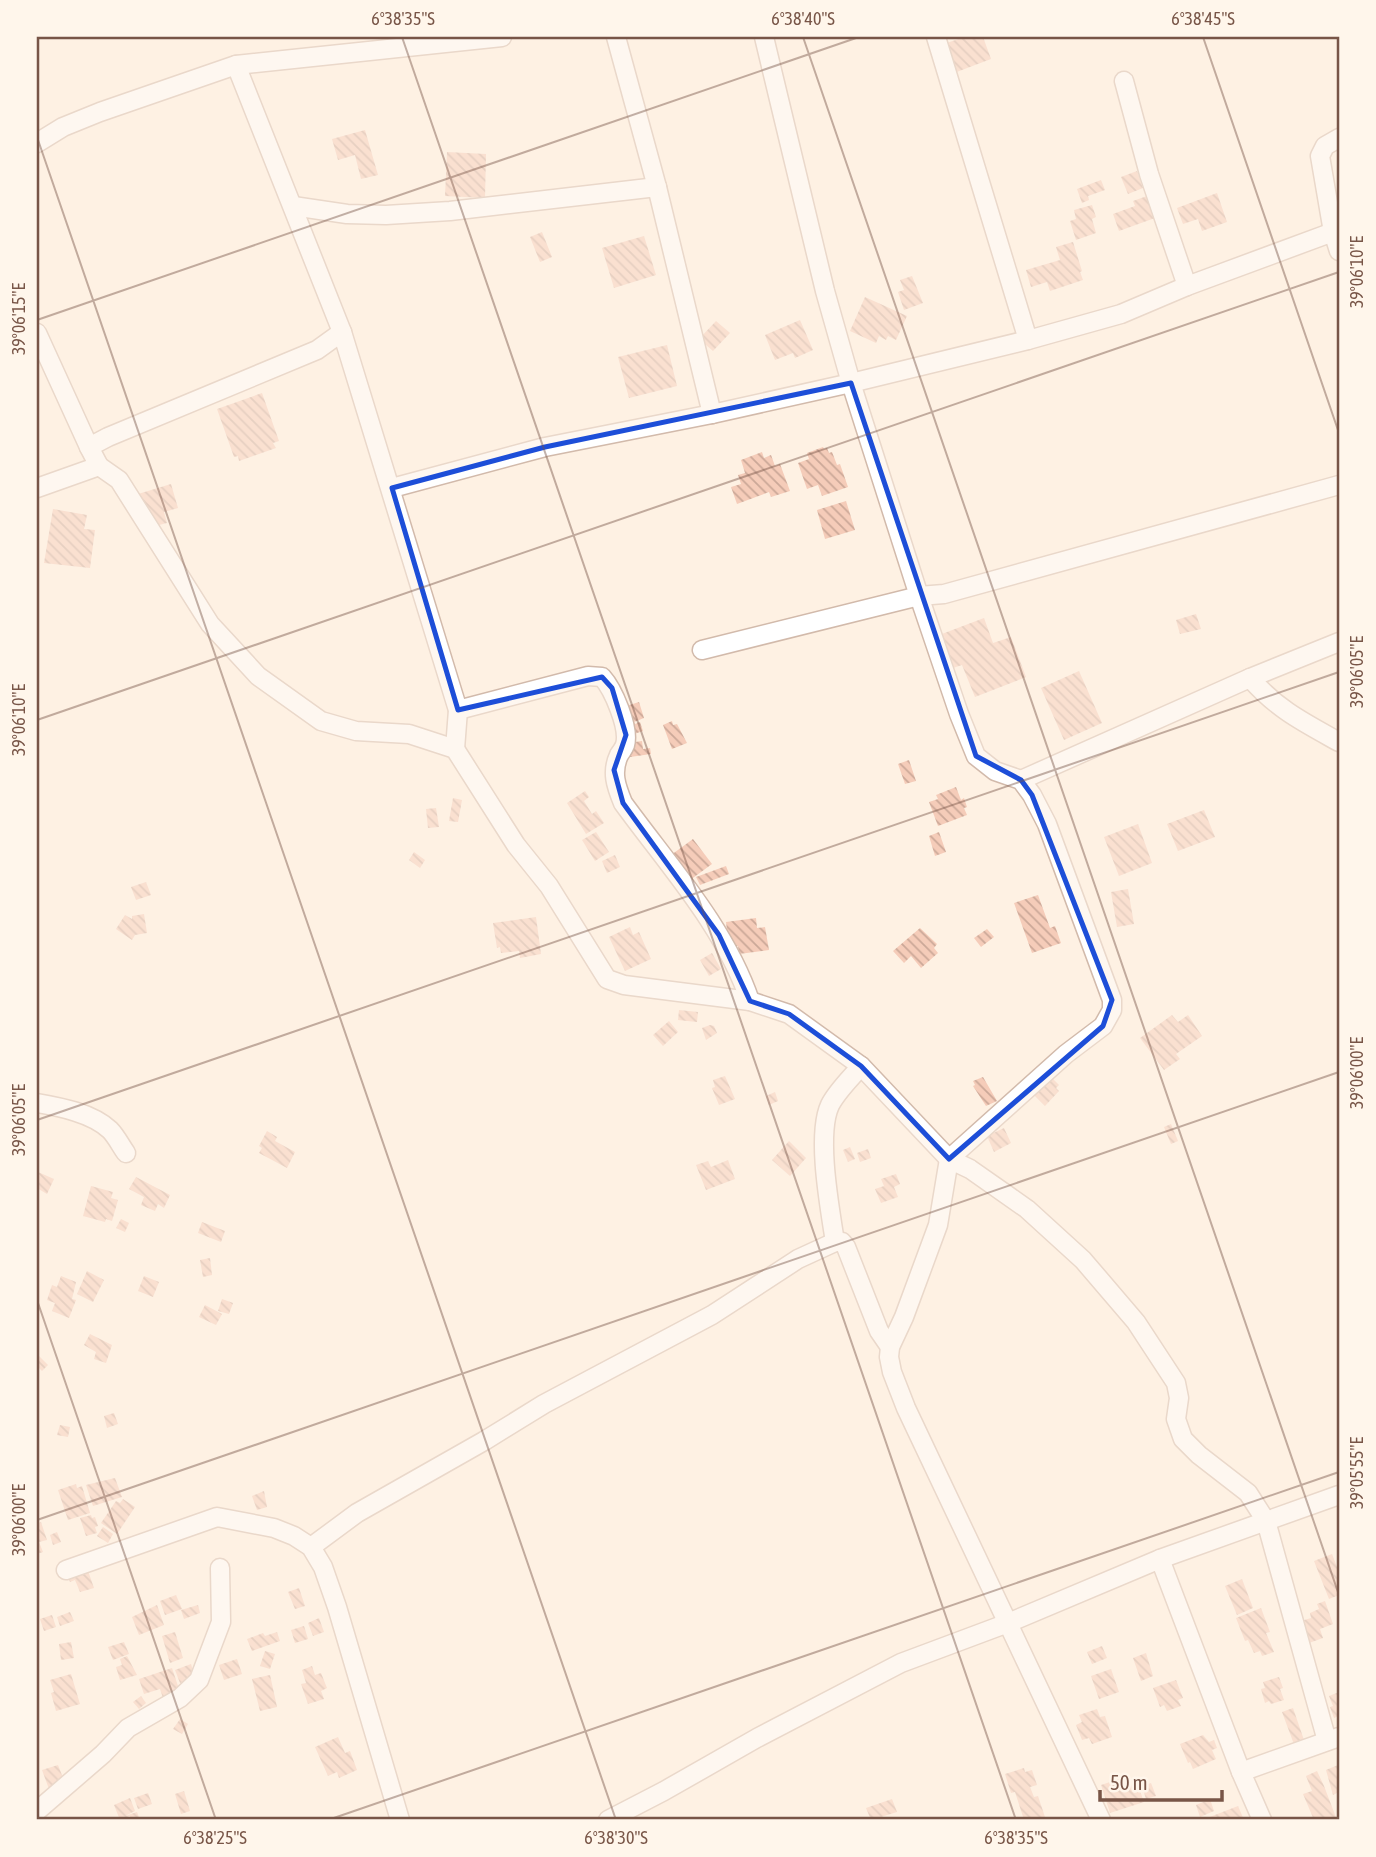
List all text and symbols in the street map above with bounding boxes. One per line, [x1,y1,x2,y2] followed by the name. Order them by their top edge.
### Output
[371,8,435,29] text: 6°38'35"S
[771,8,835,29] text: 6°38'40"S
[1171,8,1235,29] text: 6°38'45"S
[1346,236,1367,308] text: 39°06'10"E
[8,283,29,355] text: 39°06'15"E
[1346,636,1367,708] text: 39°06'05"E
[8,684,29,756] text: 39°06'10"E
[1346,1037,1367,1109] text: 39°06'00"E
[8,1084,29,1156] text: 39°06'05"E
[1346,1437,1367,1509] text: 39°05'55"E
[8,1484,29,1556] text: 39°06'00"E
[1100,1759,1222,1803] scale bar
[1110,1770,1148,1794] text: 50 m
[183,1827,247,1848] text: 6°38'25"S
[584,1827,648,1848] text: 6°38'30"S
[984,1827,1048,1848] text: 6°38'35"S

